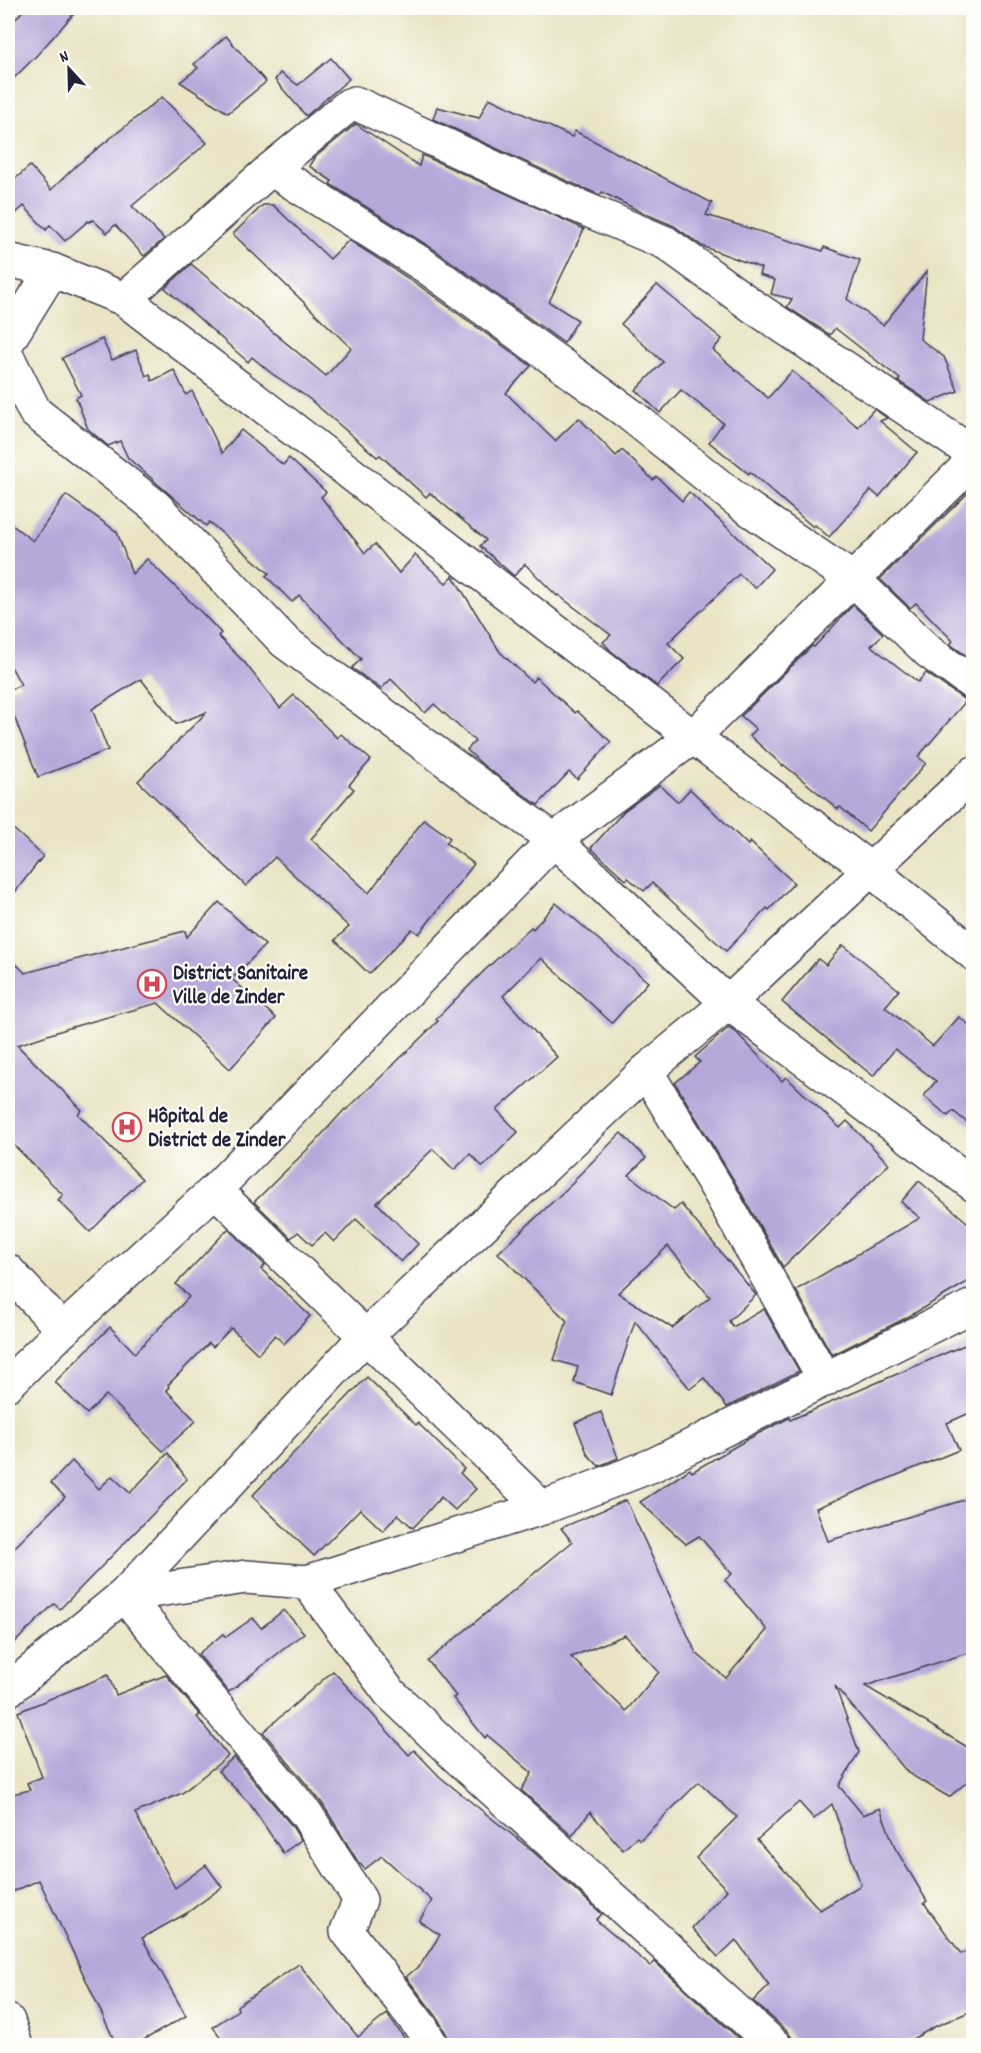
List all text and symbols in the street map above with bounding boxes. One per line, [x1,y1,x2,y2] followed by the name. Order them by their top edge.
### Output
[39,39,99,99] north arrow
[56,45,72,70] text: N
[173,960,308,1014] place label: District Sanitaire Ville de Zinder
[136,968,168,1000] hospital icon: District Sanitaire Ville de Zinder
[148,1103,287,1157] place label: Hôpital de District de Zinder
[111,1111,143,1143] hospital icon: Hôpital de District de Zinder

